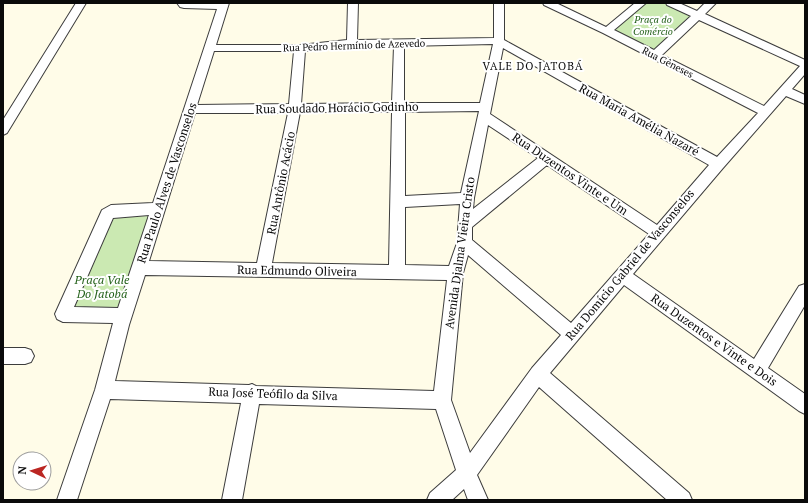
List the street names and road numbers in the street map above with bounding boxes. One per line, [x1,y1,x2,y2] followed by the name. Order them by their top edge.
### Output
[283,36,426,54] street label: Rua Pedro Hermínio de Azevedo
[640,44,696,81] street label: Rua Gêneses
[577,80,702,159] street label: Rua Maria Amélia Nazaré
[255,99,419,116] street label: Rua Soudado Horácio Godinho
[133,101,200,265] street label: Rua Paulo Alves de Vasconselos
[510,129,632,218] street label: Rua Duzentos Vinte e Um
[263,130,298,236] street label: Rua Antônio Acácio
[441,176,478,330] street label: Avenida Djalma Vieira Cristo
[562,186,697,343] street label: Rua Domício Gabriel de Vasconselos
[237,262,357,279] street label: Rua Edmundo Oliveira
[648,290,780,389] street label: Rua Duzentos e Vinte e Dois
[208,384,338,403] street label: Rua José Teófilo da Silva

